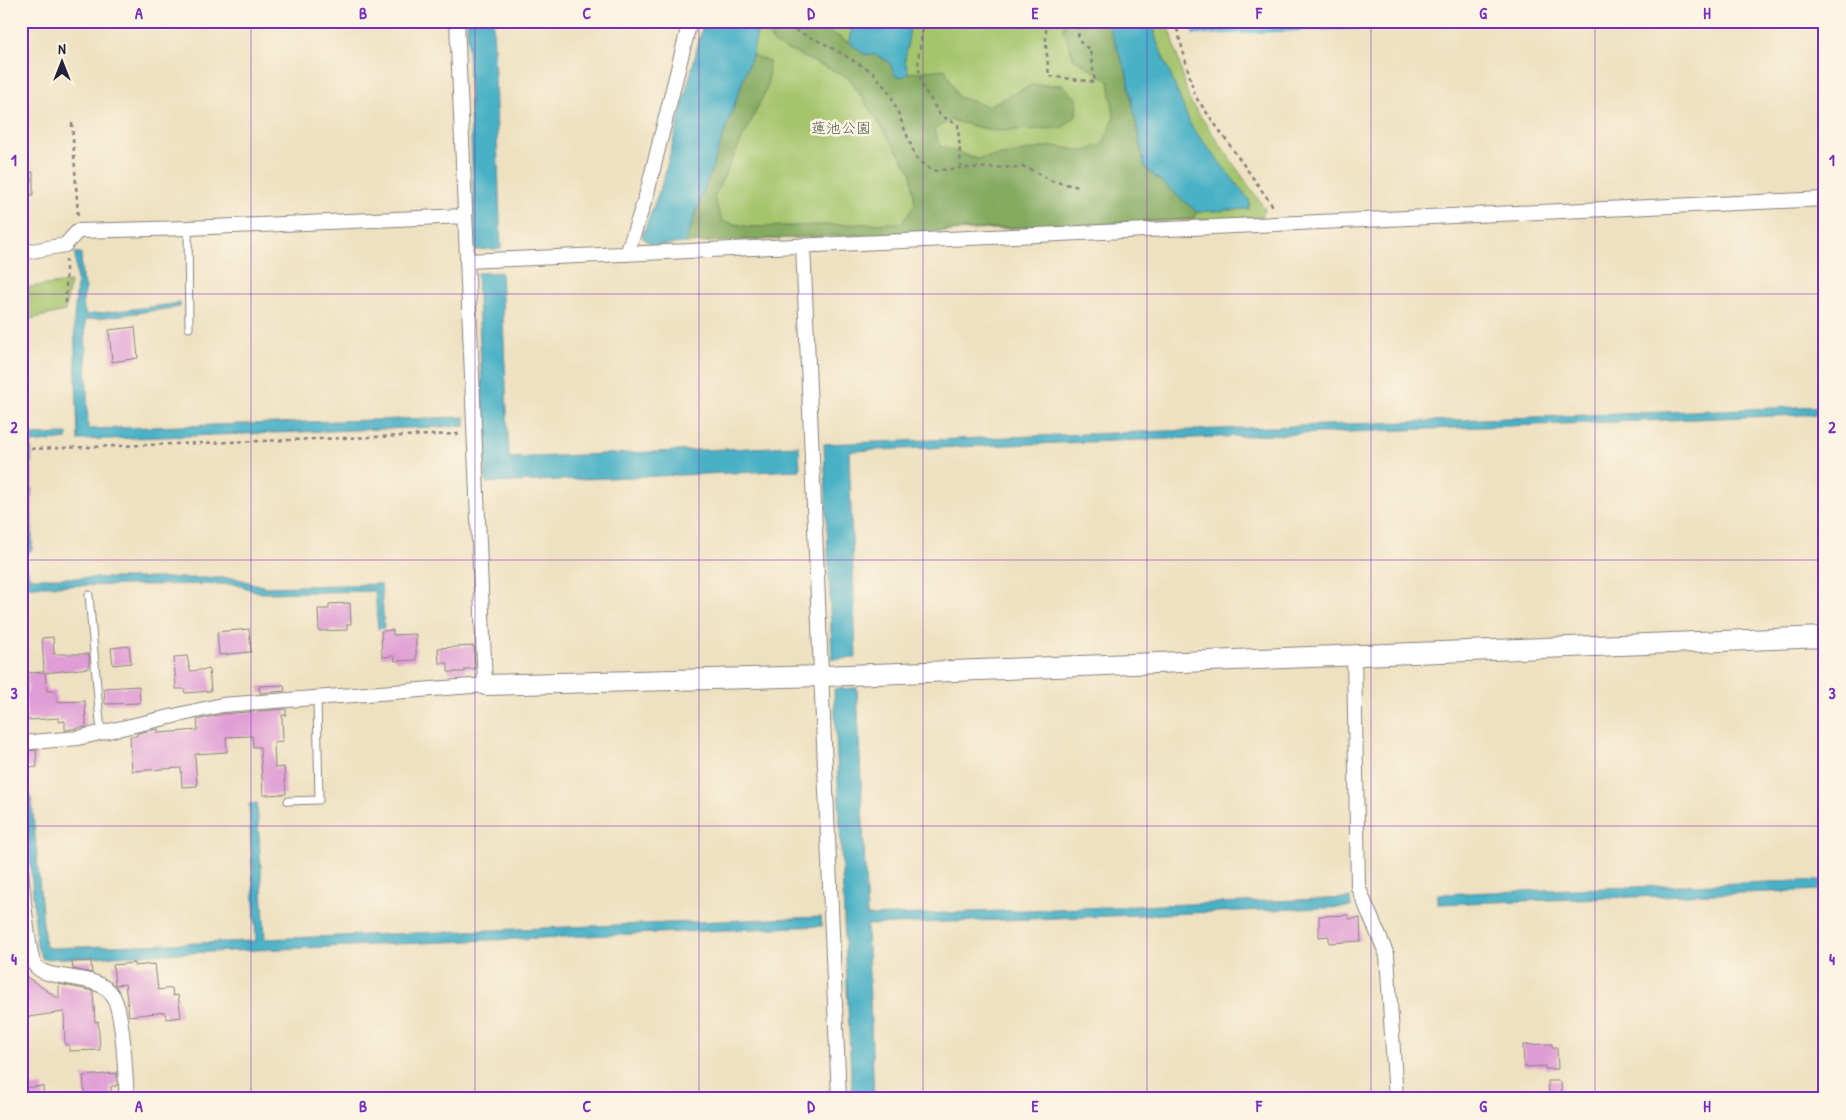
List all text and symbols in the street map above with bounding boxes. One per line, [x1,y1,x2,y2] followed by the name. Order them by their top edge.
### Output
[135,2,143,24] text: A
[359,2,367,24] text: B
[583,2,592,24] text: C
[807,2,815,24] text: D
[1031,2,1039,24] text: E
[1255,2,1263,24] text: F
[1479,2,1487,24] text: G
[1703,2,1711,24] text: H
[38,38,88,88] north arrow
[58,39,66,58] text: N
[811,117,871,138] park label: 蓮池公園
[11,149,17,171] text: 1
[1829,149,1835,171] text: 1
[10,416,18,438] text: 2
[1828,416,1836,438] text: 2
[10,682,18,704] text: 3
[1828,682,1836,704] text: 3
[11,948,17,970] text: 4
[1829,948,1835,970] text: 4
[135,1095,143,1117] text: A
[359,1095,367,1117] text: B
[583,1095,592,1117] text: C
[807,1095,815,1117] text: D
[1031,1095,1039,1117] text: E
[1255,1095,1263,1117] text: F
[1479,1095,1487,1117] text: G
[1703,1095,1711,1117] text: H

